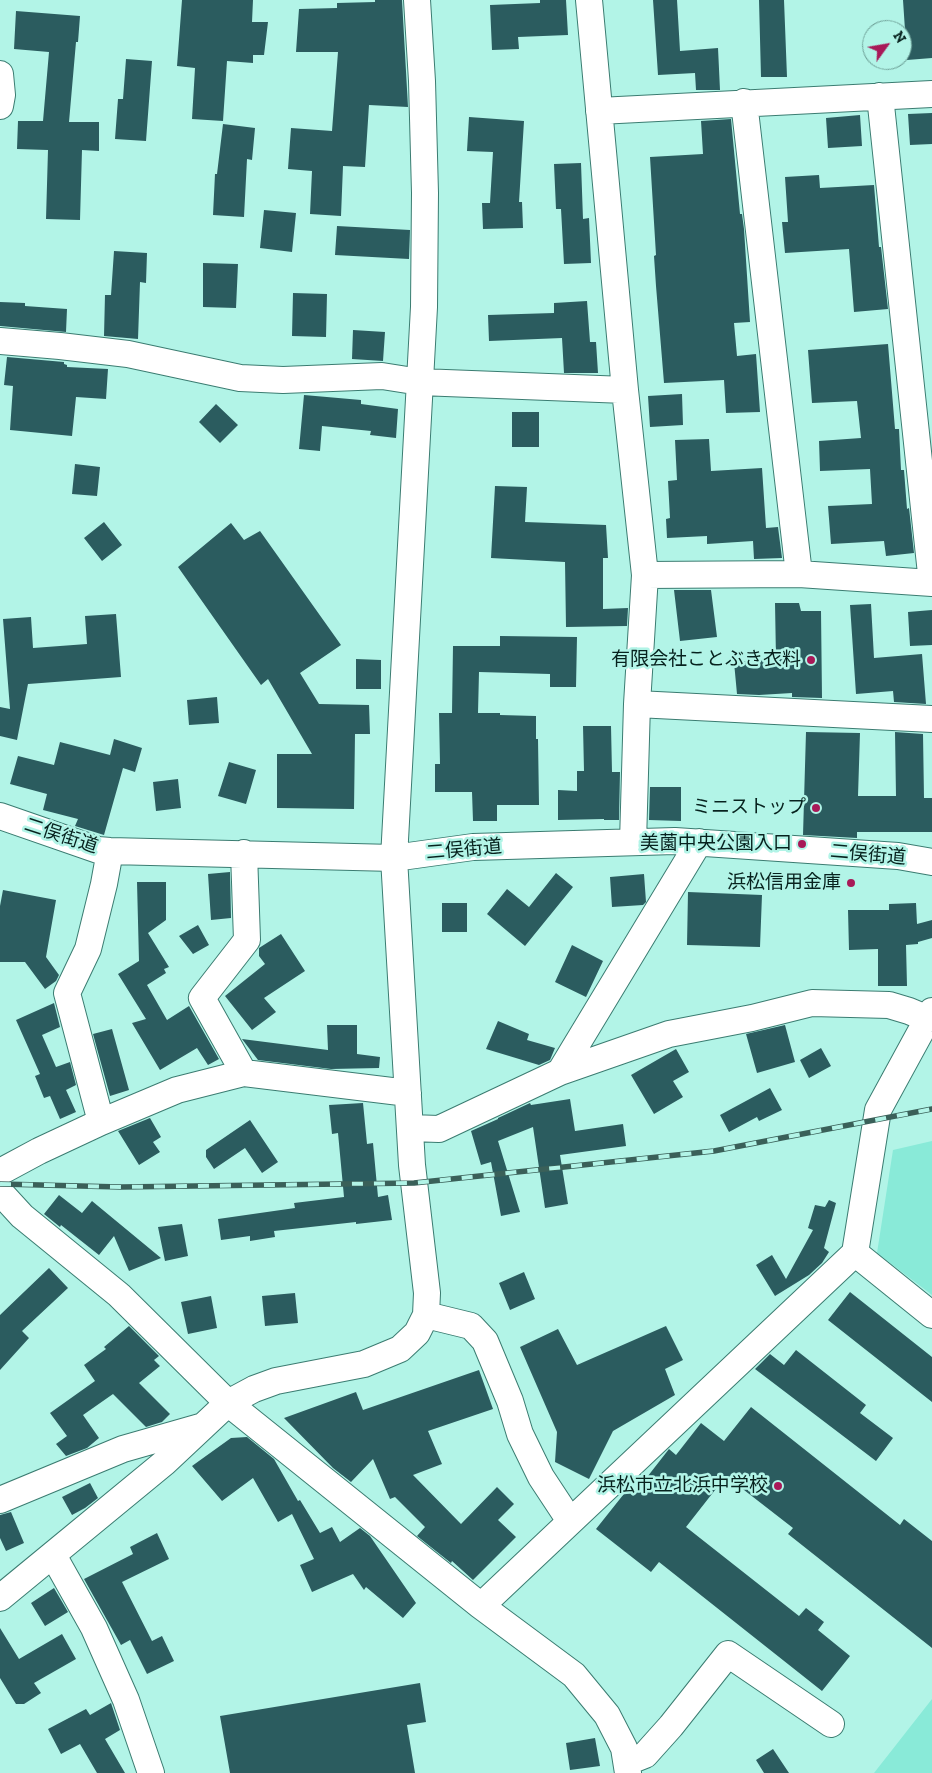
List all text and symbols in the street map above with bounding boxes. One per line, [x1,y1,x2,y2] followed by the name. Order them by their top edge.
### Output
[862,20,912,70] north arrow
[889,28,909,46] text: N
[611,649,801,671] place label: 有限会社ことぶき衣料
[805,654,817,666] marker: 有限会社ことぶき衣料
[692,797,806,819] place label: ミニストップ
[810,802,822,814] marker: ミニストップ
[21,813,101,859] street label: 二俣街道
[640,833,792,855] place label: 美薗中央公園入口
[425,835,503,865] street label: 二俣街道
[796,838,808,850] marker: 美薗中央公園入口
[829,840,907,870] street label: 二俣街道
[727,872,841,894] place label: 浜松信用金庫
[845,877,857,889] marker: 浜松信用金庫
[597,1475,768,1497] place label: 浜松市立北浜中学校
[772,1480,784,1492] marker: 浜松市立北浜中学校

